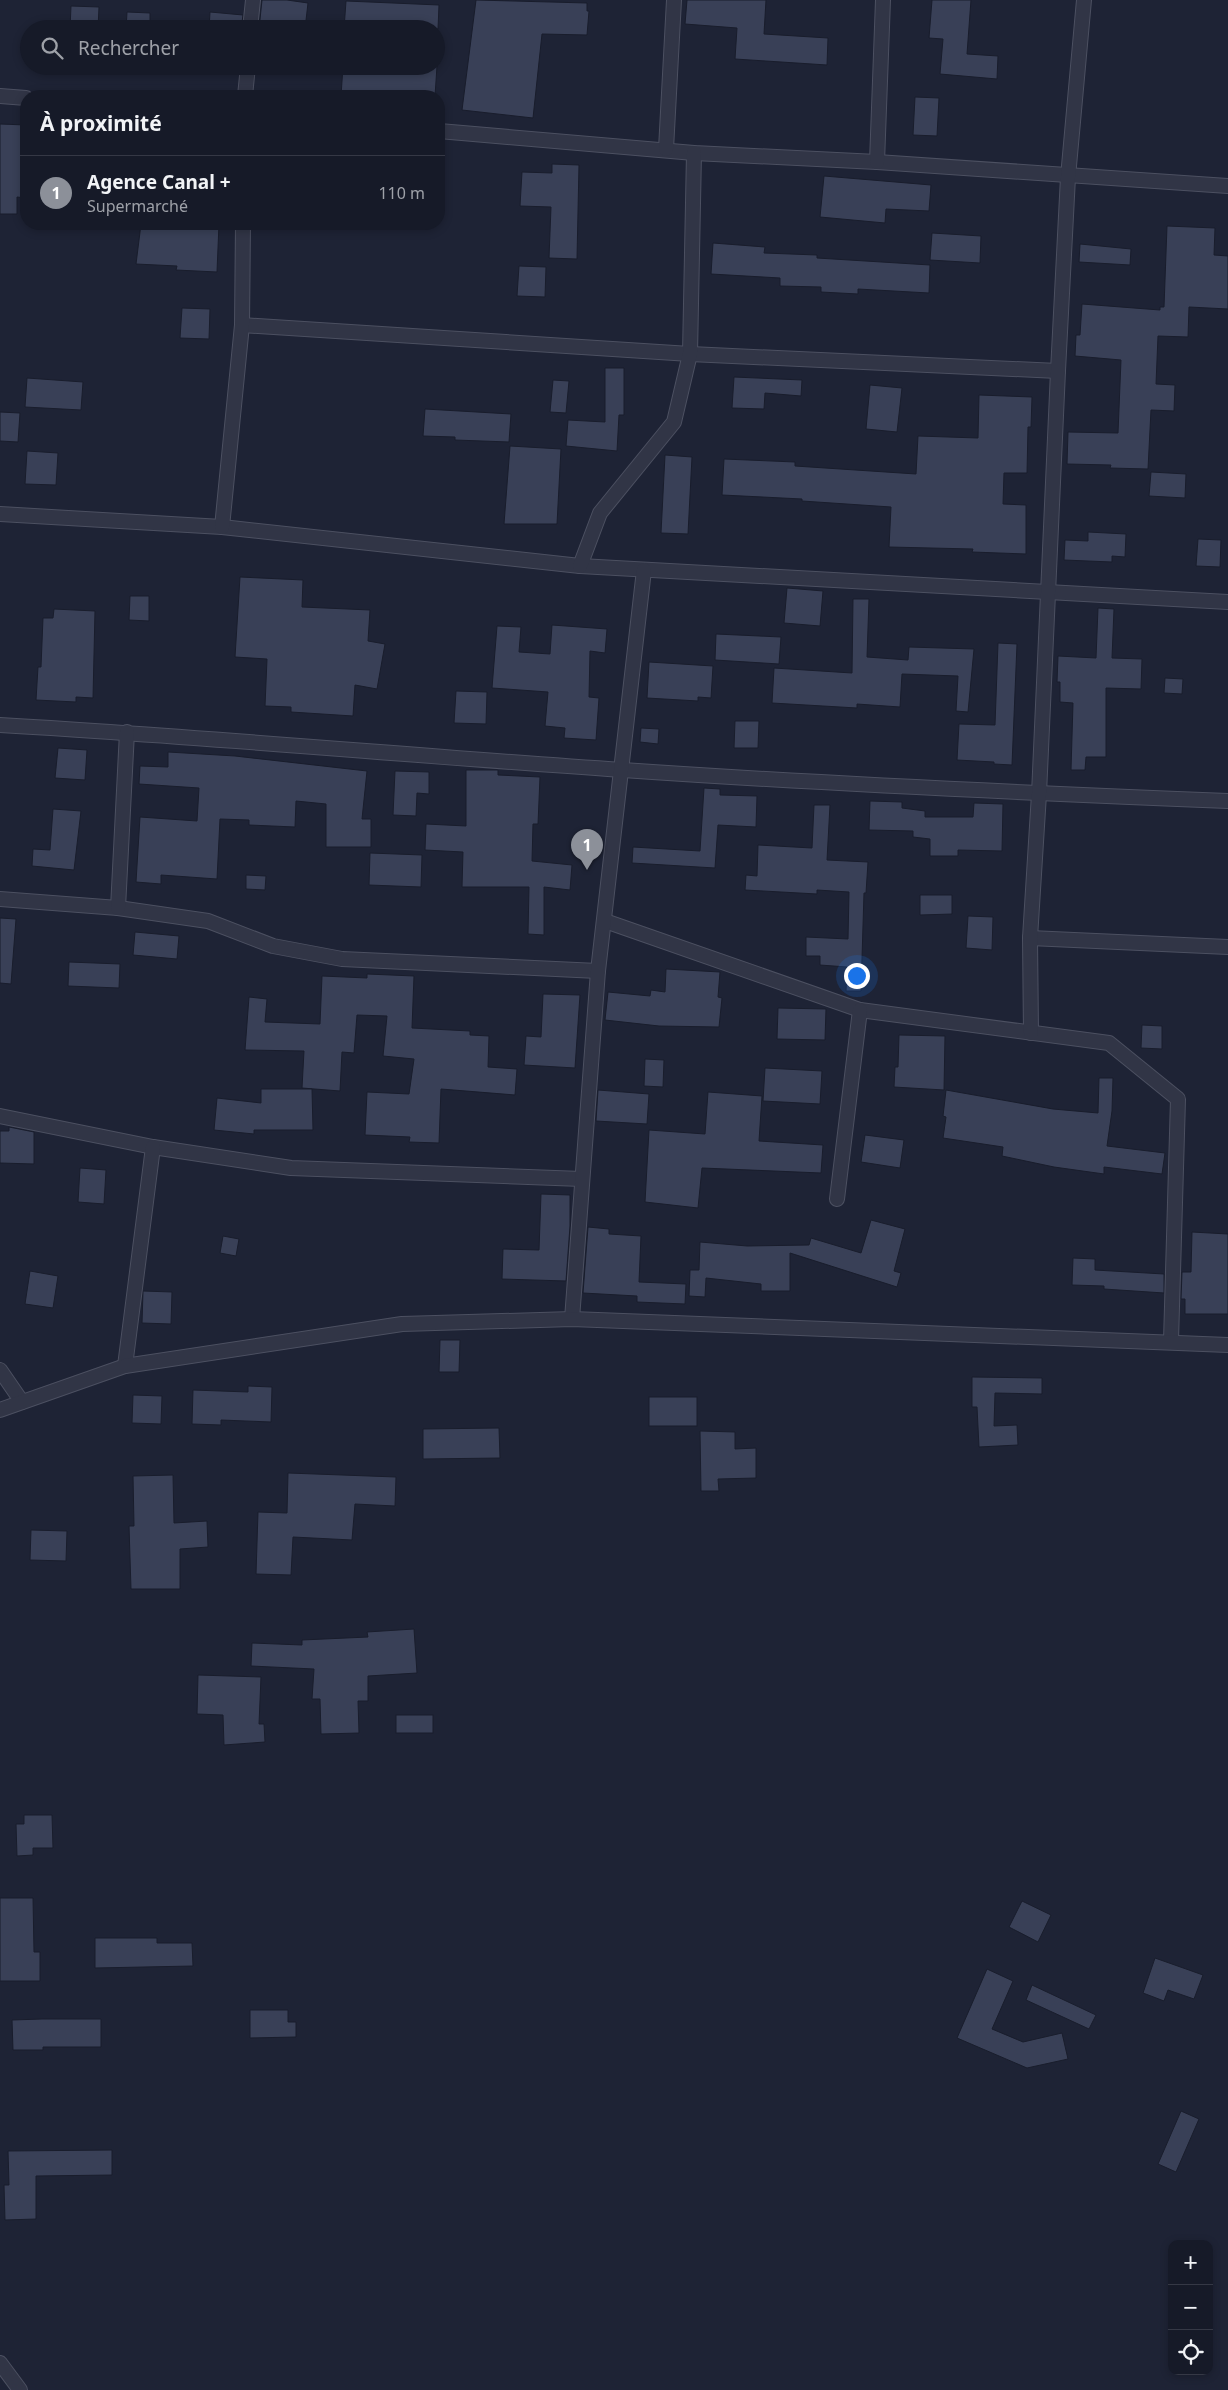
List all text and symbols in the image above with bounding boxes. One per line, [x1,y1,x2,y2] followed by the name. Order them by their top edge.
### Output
[20,20,445,75] search box
[38,34,66,62] icon: search
[78,35,179,61] text: Rechercher
[40,109,162,137] text: À proximité
[87,169,231,195] text: Agence Canal +
[51,182,61,204] text: 1
[378,182,425,204] text: 110 m
[87,195,188,217] text: Supermarché
[571,829,603,870] pin: 1
[844,963,870,989] your location
[1168,2240,1213,2375] map controls
[1168,2240,1213,2285] button: +
[1168,2285,1213,2330] button: −
[1168,2330,1213,2375] button: locate

